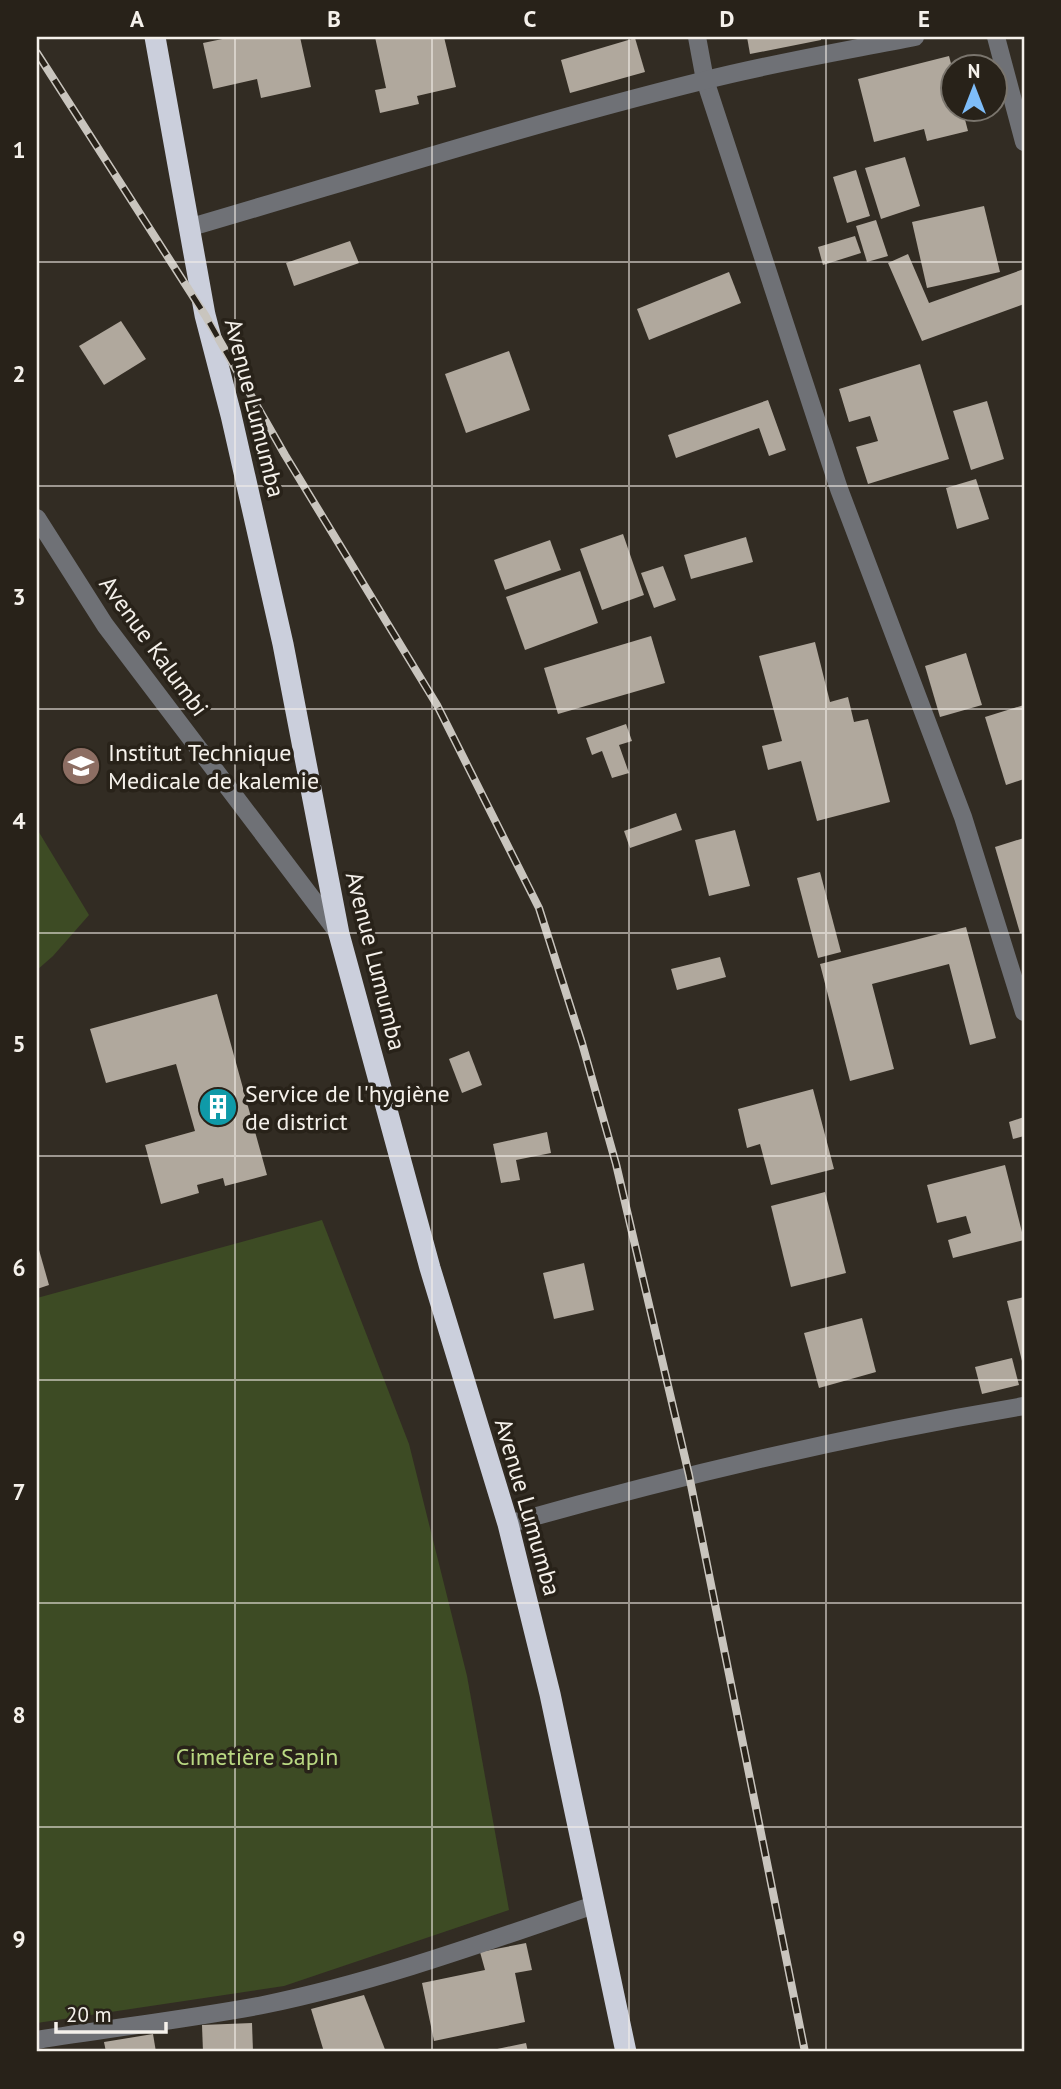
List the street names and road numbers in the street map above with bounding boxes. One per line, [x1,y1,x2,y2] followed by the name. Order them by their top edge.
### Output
[218,315,292,501] street label: Avenue Lumumba
[93,570,215,722] street label: Avenue Kalumbi
[339,868,413,1054] street label: Avenue Lumumba
[488,1415,568,1599] street label: Avenue Lumumba

